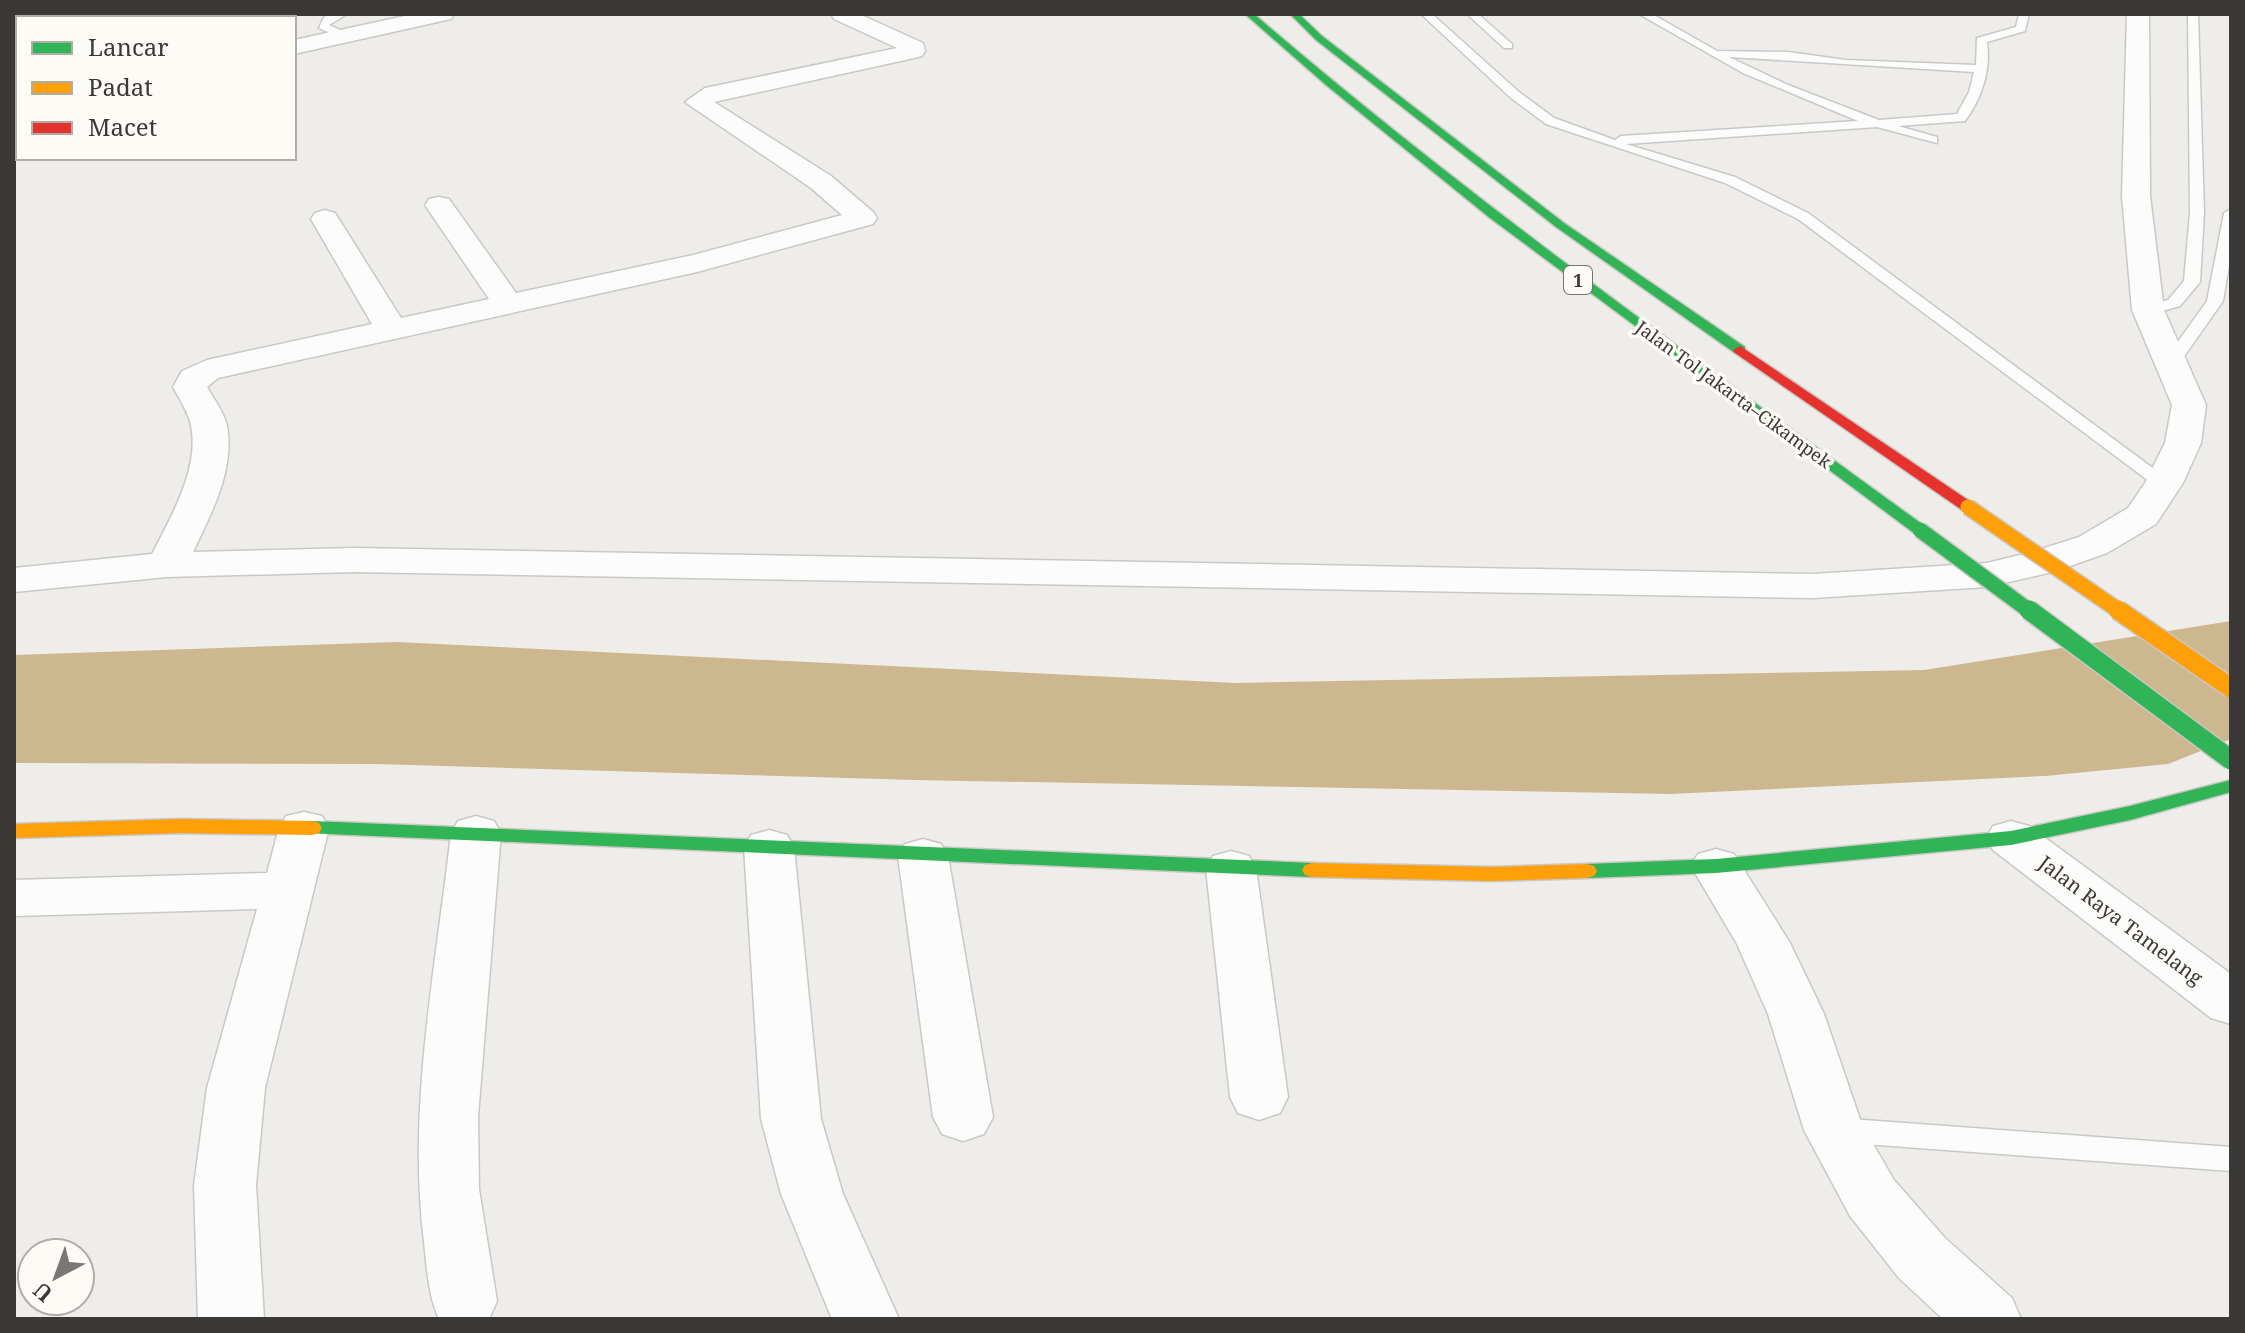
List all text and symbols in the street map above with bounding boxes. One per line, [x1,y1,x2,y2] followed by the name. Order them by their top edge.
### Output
[16,16,296,160] legend
[88,30,169,63] text: Lancar
[88,70,153,103] text: Padat
[88,110,157,143] text: Macet
[1564,266,1592,294] road number: 1
[1631,314,1837,473] street label: Jalan Tol Jakarta–Cikampek
[2032,849,2209,991] street label: Jalan Raya Tamelang
[16,1237,96,1317] north arrow
[26,1276,58,1310] text: U

